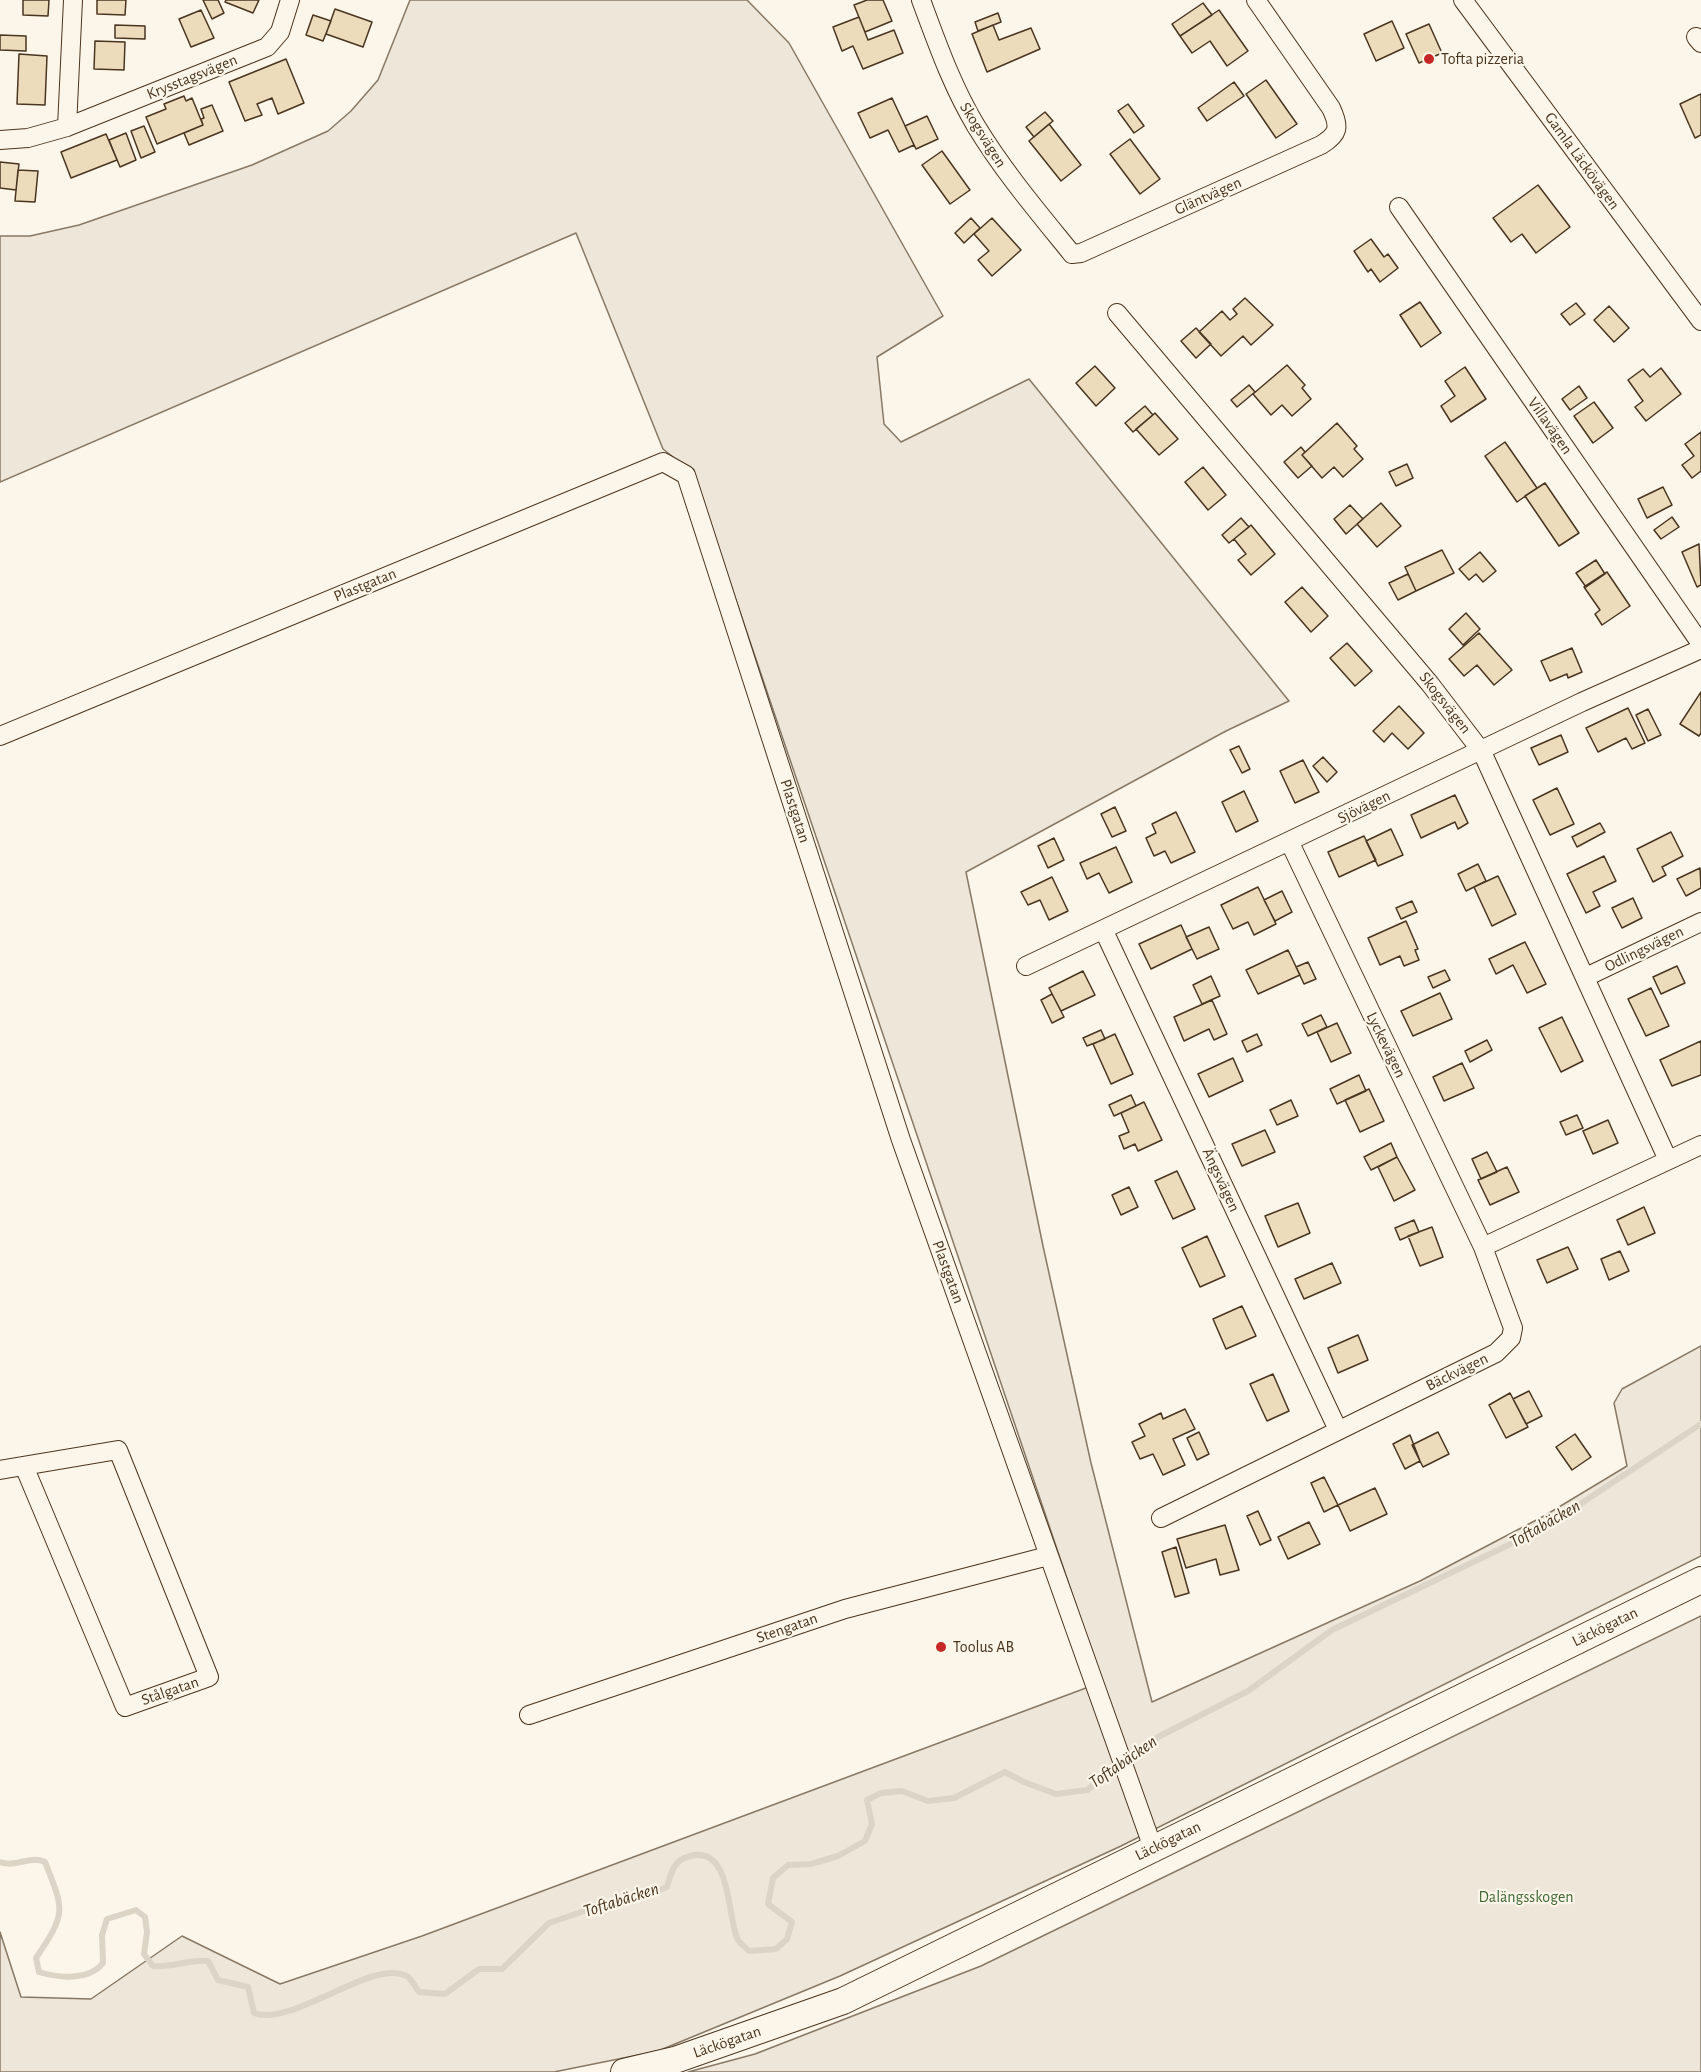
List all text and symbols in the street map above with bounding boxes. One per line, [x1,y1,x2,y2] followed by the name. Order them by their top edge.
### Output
[1441,49,1524,69] place label: Tofta pizzeria
[144,50,240,104] street label: Krysstagsvägen
[1422,52,1436,66] marker: Tofta pizzeria
[955,99,1011,171] street label: Skogsvägen
[1540,109,1624,213] street label: Gamla Läckövägen
[1172,173,1244,219] street label: Gläntvägen
[1523,394,1577,458] street label: Villavägen
[331,564,399,606] street label: Plastgatan
[1415,668,1475,738] street label: Skogsvägen
[776,777,814,845] street label: Plastgatan
[1334,786,1394,828] street label: Sjövägen
[1601,922,1687,976] street label: Odlingsvägen
[1362,1009,1410,1081] street label: Lyckevägen
[1198,1145,1244,1215] street label: Ängsvägen
[928,1238,968,1306] street label: Plastgatan
[1423,1349,1491,1395] street label: Bäckvägen
[1506,1495,1584,1553] water label: Toftabäcken
[1569,1603,1641,1651] street label: Läckögatan
[754,1609,820,1647] street label: Stengatan
[953,1637,1014,1657] place label: Toolus AB
[934,1640,948,1654] marker: Toolus AB
[139,1672,201,1710] street label: Stålgatan
[1085,1731,1161,1793] water label: Toftabäcken
[1132,1817,1204,1865] street label: Läckögatan
[580,1878,662,1922] water label: Toftabäcken
[1478,1887,1574,1907] park label: Dalängsskogen
[690,2021,764,2063] street label: Läckögatan

